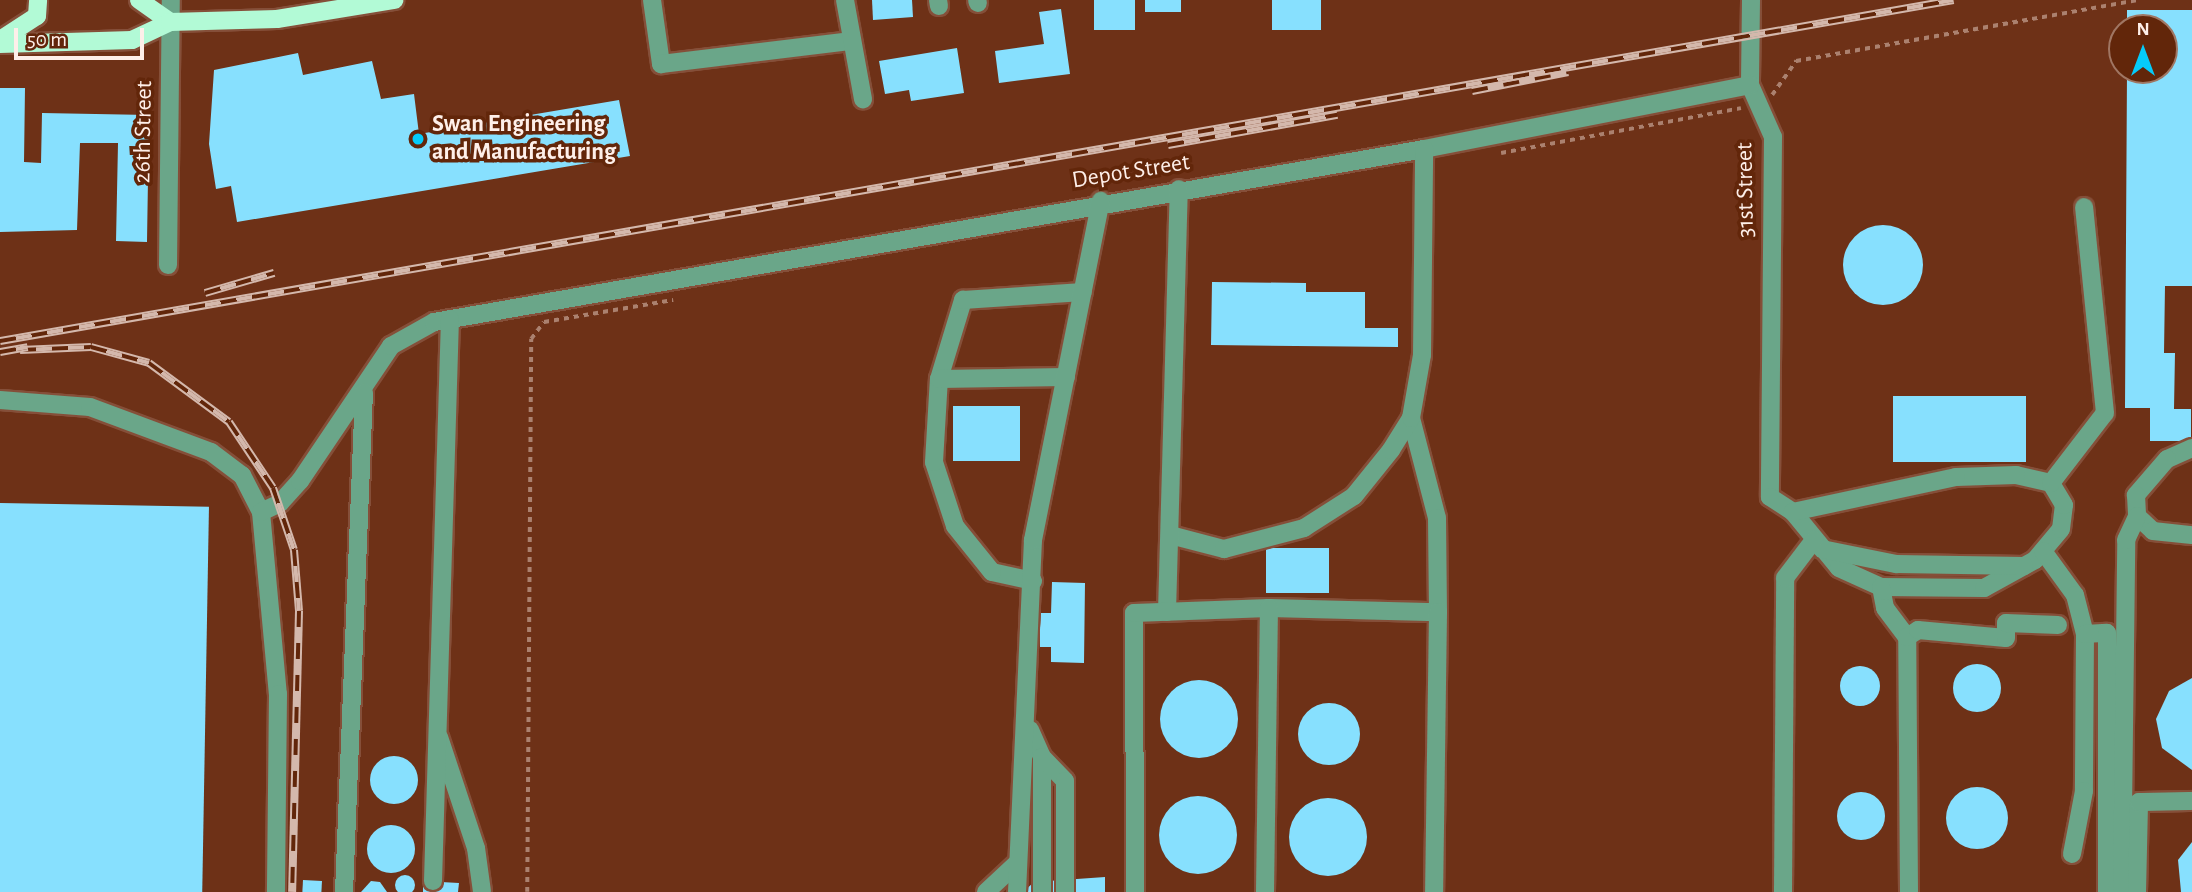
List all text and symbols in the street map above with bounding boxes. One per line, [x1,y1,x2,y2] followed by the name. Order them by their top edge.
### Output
[18,14,147,58] scale bar
[2108,14,2178,84] north arrow
[2136,20,2150,39] text: N
[27,29,67,50] text: 50 m
[129,80,159,184] street label: 26th Street
[432,111,616,167] place label: Swan Engineering and Manufacturing
[410,131,426,147] marker: Swan Engineering and Manufacturing
[1731,142,1761,238] street label: 31st Street
[1070,148,1192,196] street label: Depot Street

